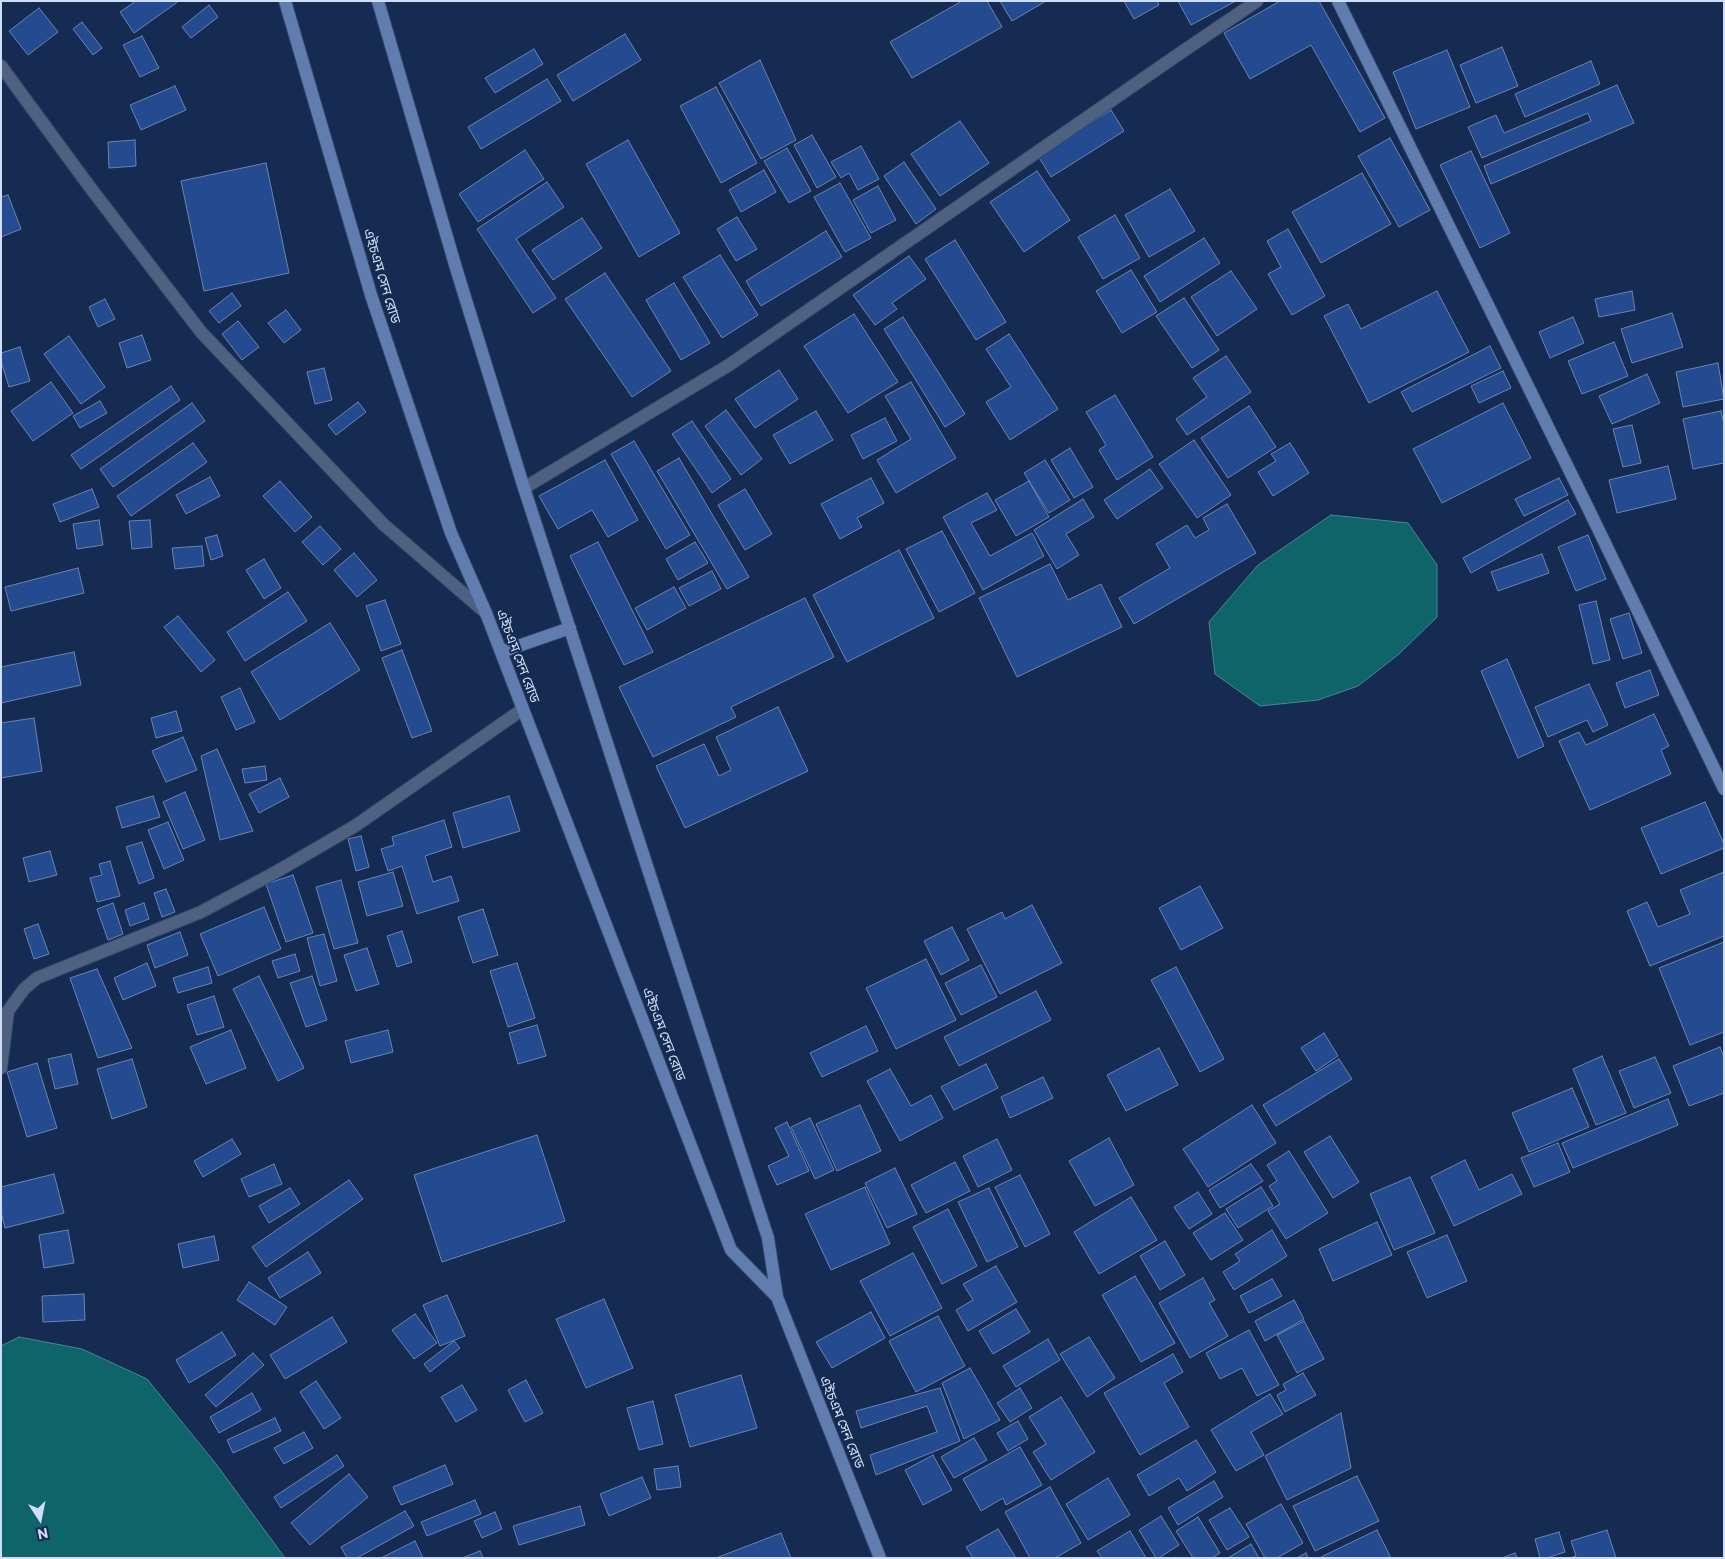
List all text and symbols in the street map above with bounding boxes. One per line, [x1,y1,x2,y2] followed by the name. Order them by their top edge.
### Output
[360,226,404,326] street label: এইচএম সেন রোড
[492,607,544,705] street label: এইচএম সেন রোড
[638,985,690,1083] street label: এইচএম সেন রোড
[816,1373,868,1471] street label: এইচএম সেন রোড
[15,1494,65,1544] north arrow
[36,1525,50,1544] text: N

